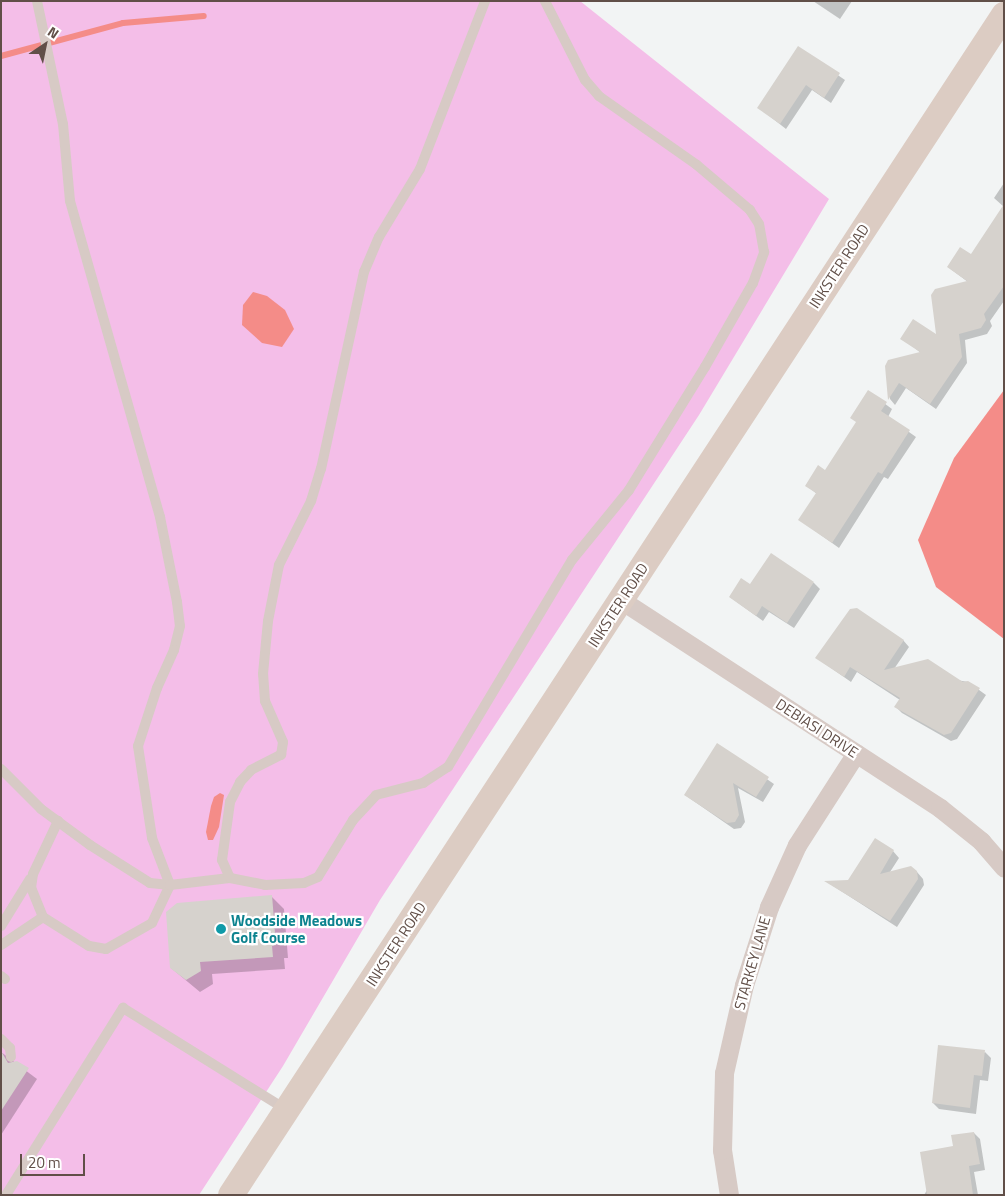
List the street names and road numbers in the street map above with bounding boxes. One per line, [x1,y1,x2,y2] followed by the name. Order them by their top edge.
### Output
[805,221,873,311] street label: INKSTER ROAD
[584,560,652,650] street label: INKSTER ROAD
[772,695,862,761] street label: DEBIASI DRIVE
[362,899,430,989] street label: INKSTER ROAD
[730,914,774,1012] street label: STARKEY LANE

